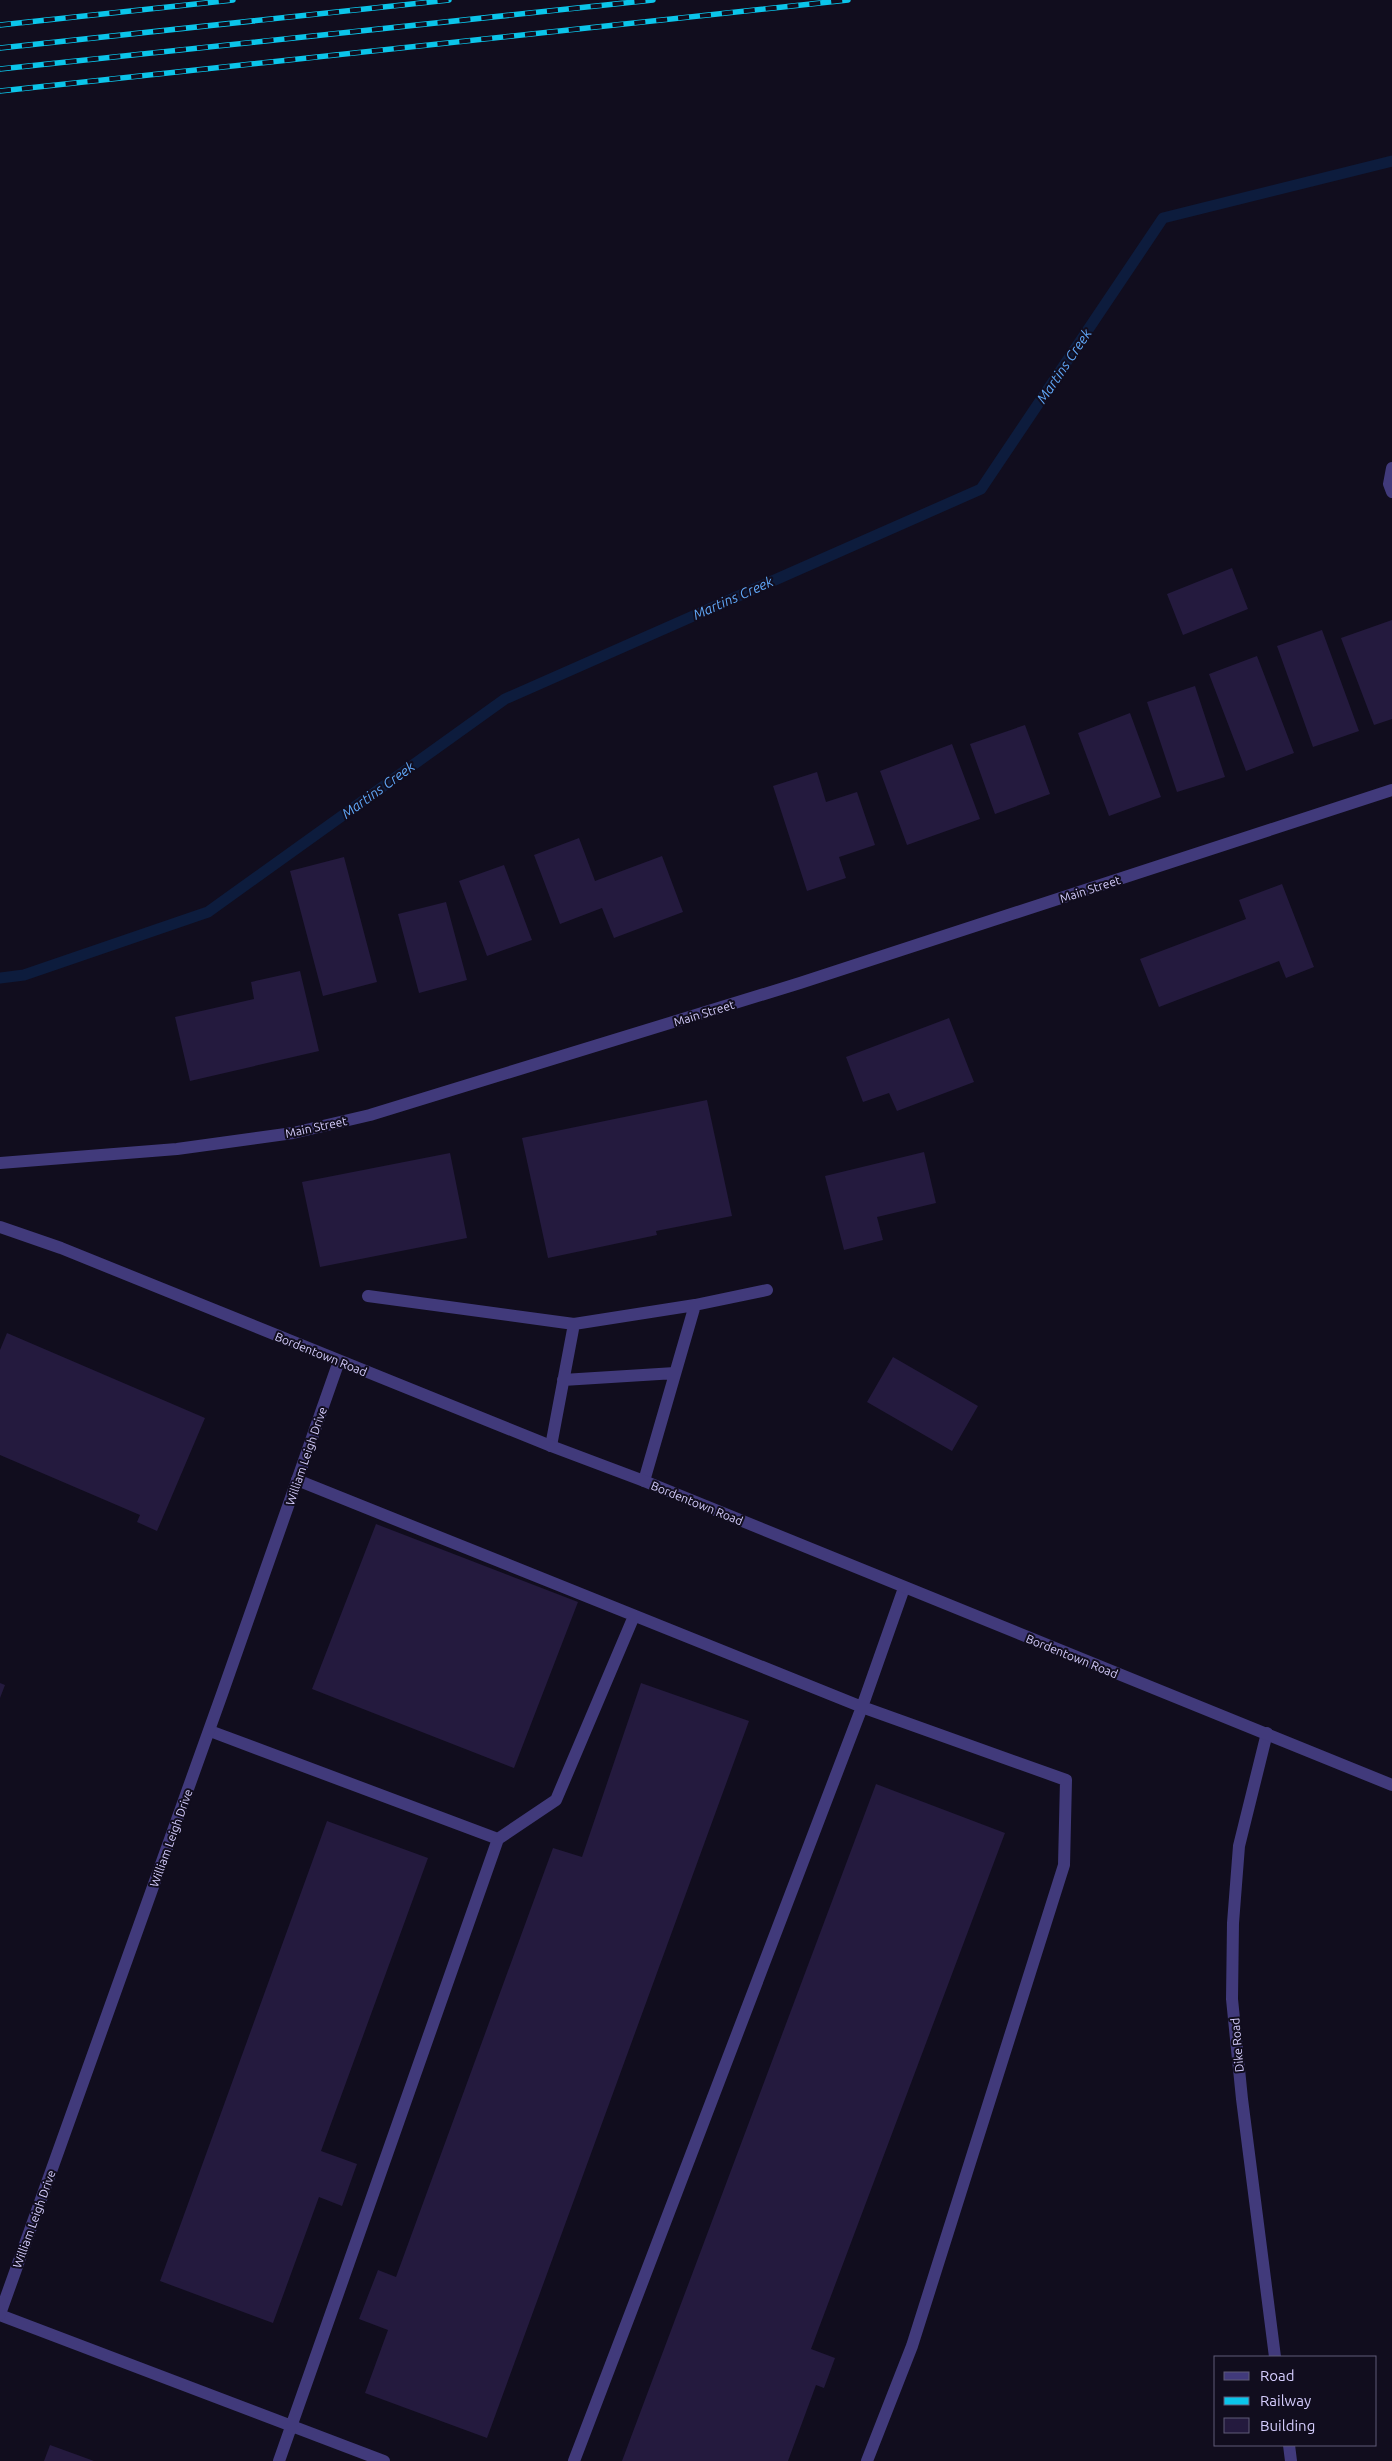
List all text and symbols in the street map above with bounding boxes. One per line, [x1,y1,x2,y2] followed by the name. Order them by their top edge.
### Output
[1033,325,1095,406] water label: Martins Creek
[690,573,776,623] water label: Martins Creek
[338,758,418,822] water label: Martins Creek
[1058,873,1122,905] street label: Main Street
[672,998,736,1028] street label: Main Street
[284,1114,348,1140] street label: Main Street
[273,1330,369,1378] street label: Bordentown Road
[283,1405,329,1507] street label: William Leigh Drive
[649,1479,745,1527] street label: Bordentown Road
[1024,1632,1120,1680] street label: Bordentown Road
[147,1787,195,1889] street label: William Leigh Drive
[1228,2017,1246,2073] street label: Dike Road
[10,2168,58,2270] street label: William Leigh Drive
[1214,2356,1377,2446] legend
[1260,2367,1295,2384] text: Road
[1260,2392,1311,2409] text: Railway
[1260,2417,1315,2434] text: Building

